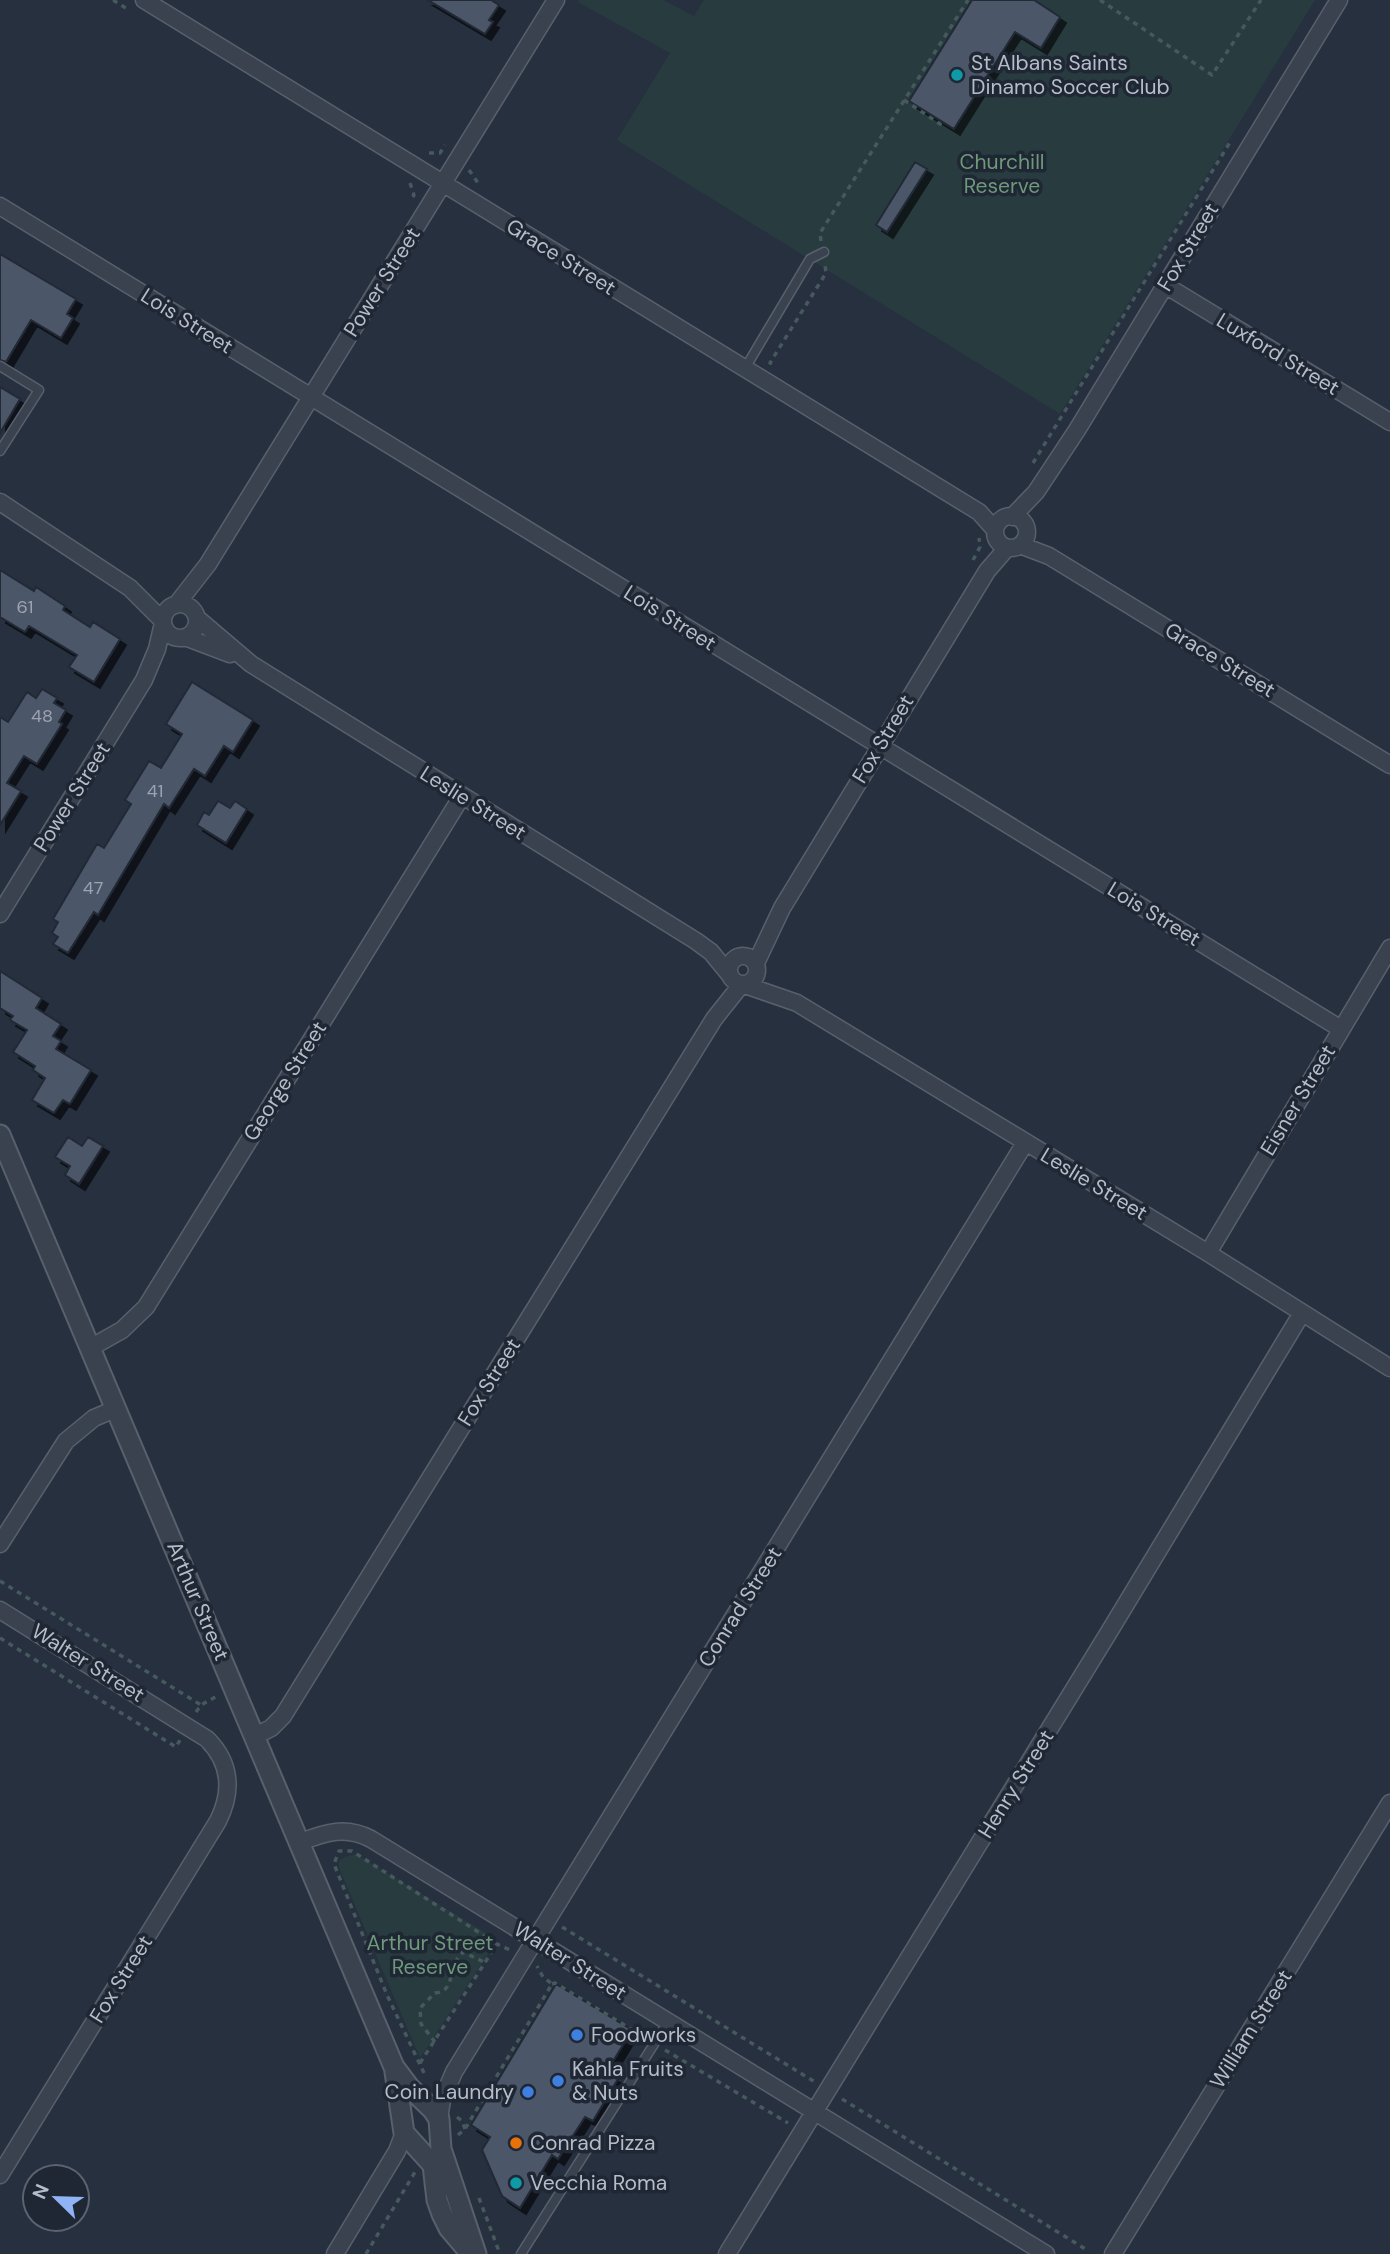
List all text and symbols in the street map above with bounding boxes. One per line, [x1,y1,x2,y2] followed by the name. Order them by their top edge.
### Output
[971,49,1170,101] place label: St Albans Saints Dinamo Soccer Club
[949,67,965,83] marker: St Albans Saints Dinamo Soccer Club
[959,148,1045,200] park label: Churchill Reserve
[1151,198,1225,296] street label: Fox Street
[501,212,621,302] street label: Grace Street
[337,222,427,342] street label: Power Street
[136,282,238,360] street label: Lois Street
[1212,306,1344,402] street label: Luxford Street
[619,579,721,657] street label: Lois Street
[17,595,33,619] house number: 61
[1160,616,1280,704] street label: Grace Street
[846,690,920,788] street label: Fox Street
[31,704,53,728] house number: 48
[27,737,117,857] street label: Power Street
[415,759,531,847] street label: Leslie Street
[147,779,163,803] house number: 41
[1102,875,1206,953] street label: Lois Street
[83,876,103,900] house number: 47
[237,1016,333,1146] street label: George Street
[1254,1040,1342,1160] street label: Eisner Street
[1035,1141,1153,1227] street label: Leslie Street
[451,1333,527,1431] street label: Fox Street
[160,1537,236,1665] street label: Arthur Street
[692,1541,788,1673] street label: Conrad Street
[26,1617,150,1709] street label: Walter Street
[972,1724,1060,1844] street label: Henry Street
[508,1915,632,2007] street label: Walter Street
[367,1929,493,1981] park label: Arthur Street Reserve
[83,1930,159,2028] street label: Fox Street
[1203,1964,1299,2094] street label: William Street
[591,2021,696,2049] place label: Foodworks
[569,2027,585,2043] marker: Foodworks
[572,2055,684,2107] place label: Kahla Fruits & Nuts
[550,2073,566,2089] marker: Kahla Fruits & Nuts
[385,2078,514,2106] place label: Coin Laundry
[520,2084,536,2100] marker: Coin Laundry
[530,2129,655,2157] place label: Conrad Pizza
[508,2135,524,2151] marker: Conrad Pizza
[21,2163,91,2233] north arrow
[530,2169,667,2197] place label: Vecchia Roma
[508,2175,524,2191] marker: Vecchia Roma
[27,2180,55,2203] text: N

